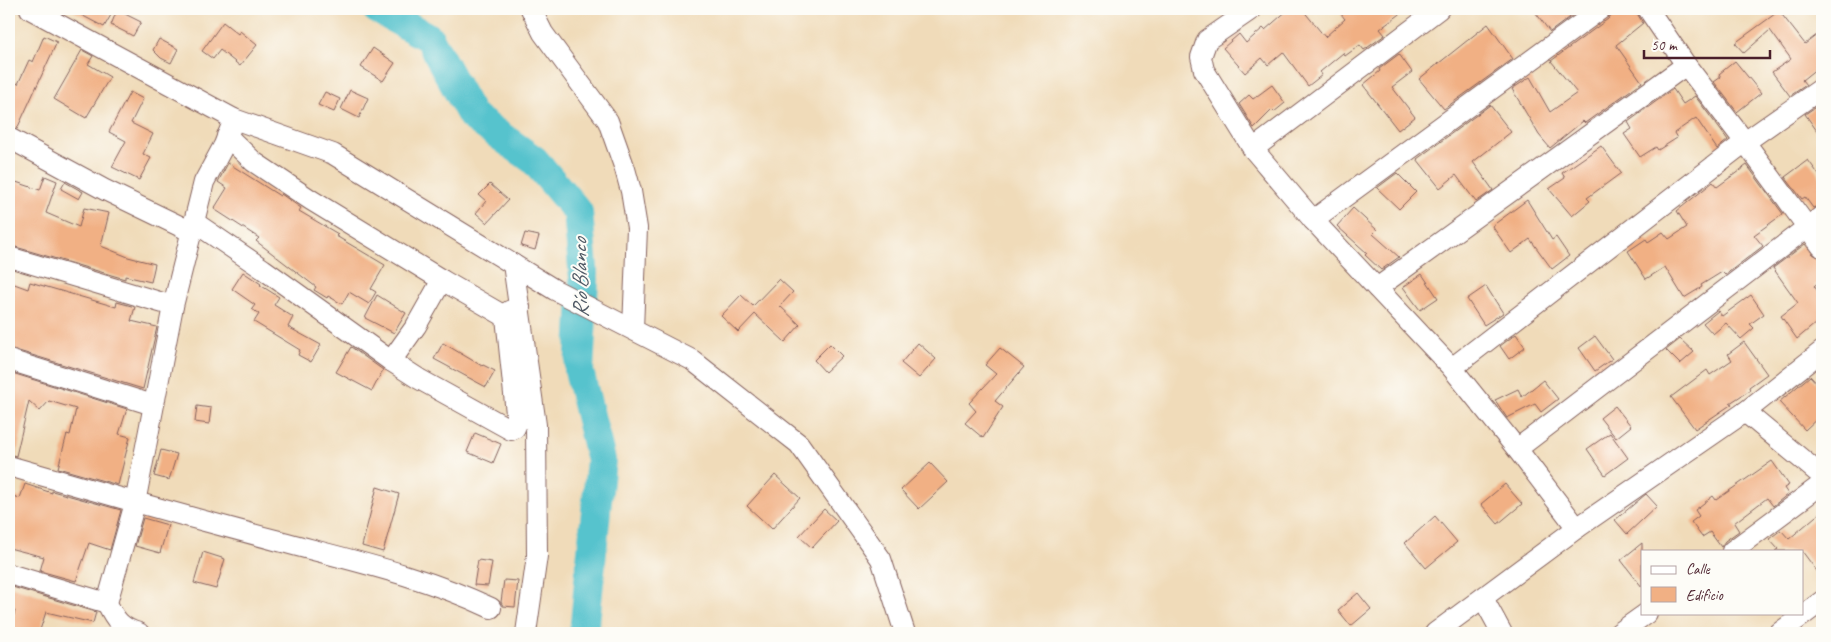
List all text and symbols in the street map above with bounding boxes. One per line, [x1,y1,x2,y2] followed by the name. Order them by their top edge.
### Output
[1644,28,1770,60] scale bar
[1651,36,1678,55] text: 50 m
[565,235,595,318] water label: Río Blanco
[1641,550,1804,614] legend
[1686,560,1711,579] text: Calle
[1686,586,1724,605] text: Edificio

